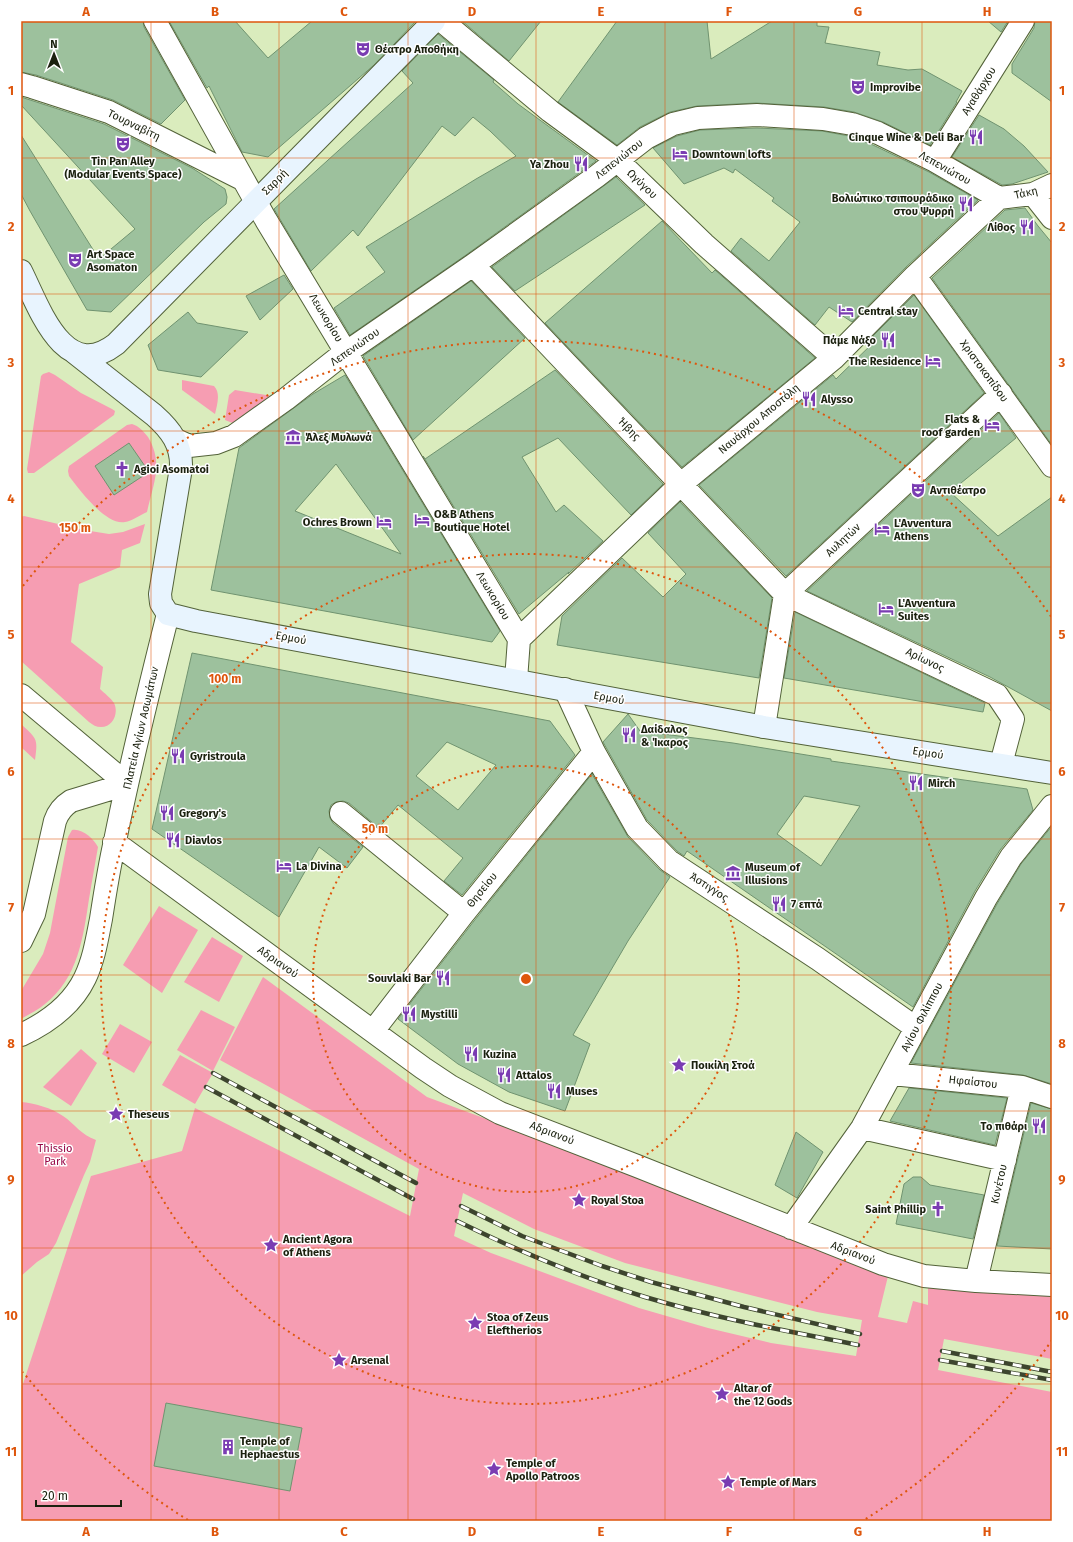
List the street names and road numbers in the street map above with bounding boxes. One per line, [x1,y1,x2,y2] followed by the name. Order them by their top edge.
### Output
[959,64,999,118] street label: Αγαθάρχου
[105,107,163,143] street label: Τουρναβίτη
[592,136,646,182] street label: Λεπενιώτου
[917,148,973,188] street label: Λεπενιώτου
[259,166,291,198] street label: Σαρρή
[624,166,660,202] street label: Ωγύγου
[1013,184,1039,202] street label: Τάκη
[306,291,346,345] street label: Λεωκορίου
[328,325,382,369] street label: Λεπενιώτου
[957,337,1011,405] street label: Χριστοκοπίδου
[716,381,802,457] street label: Ναυάρχου Αποστόλη
[615,415,643,443] street label: Ήβης
[823,520,864,559] street label: Αυλητών
[473,569,513,623] street label: Λεωκορίου
[274,629,308,647] street label: Ερμού
[904,645,946,675] street label: Αρίωνος
[121,665,162,791] street label: Πλατεία Αγίων Ασωμάτων
[592,689,626,707] street label: Ερμού
[911,744,945,762] street label: Ερμού
[464,870,500,910] street label: Θησείου
[687,870,731,904] street label: Άστιγγος
[255,943,301,981] street label: Αδριανού
[898,980,946,1054] street label: Αγίου Φιλίππου
[948,1073,998,1091] street label: Ηφαίστου
[528,1119,576,1147] street label: Αδριανού
[988,1163,1010,1205] street label: Κυνέτου
[829,1239,877,1267] street label: Αδριανού

